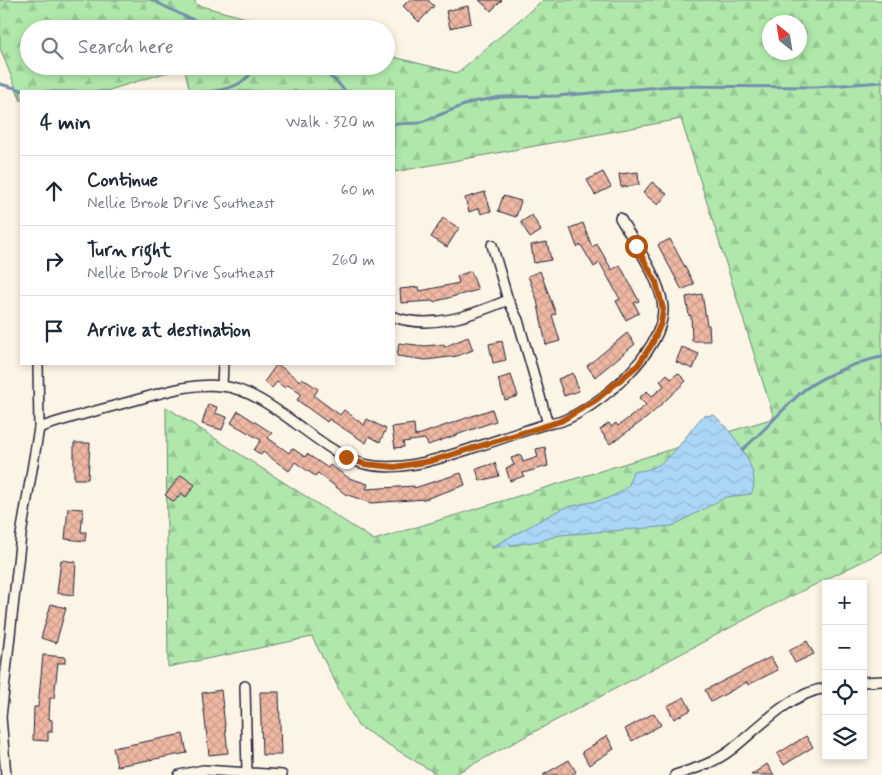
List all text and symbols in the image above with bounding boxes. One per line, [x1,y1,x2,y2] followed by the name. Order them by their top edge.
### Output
[762,15,807,60] north arrow
[20,20,395,75] search box
[38,34,66,62] icon: search
[78,35,174,60] text: Search here
[40,109,91,137] text: 4 min
[286,112,375,133] text: Walk · 320 m
[87,168,158,193] text: Continue
[40,177,68,205] icon: ahead
[341,180,375,201] text: 60 m
[87,193,275,214] text: Nellie Brook Drive Southeast
[625,235,648,258] route start
[87,238,171,263] text: Turn right
[40,247,68,275] icon: right
[332,250,375,271] text: 260 m
[87,263,275,284] text: Nellie Brook Drive Southeast
[40,317,68,345] icon: arrive
[87,318,251,343] text: Arrive at destination
[335,446,358,469] route end
[822,580,867,760] map controls
[822,580,867,625] button: +
[822,625,867,670] button: −
[822,670,867,715] button: locate
[822,715,867,760] button: layers

